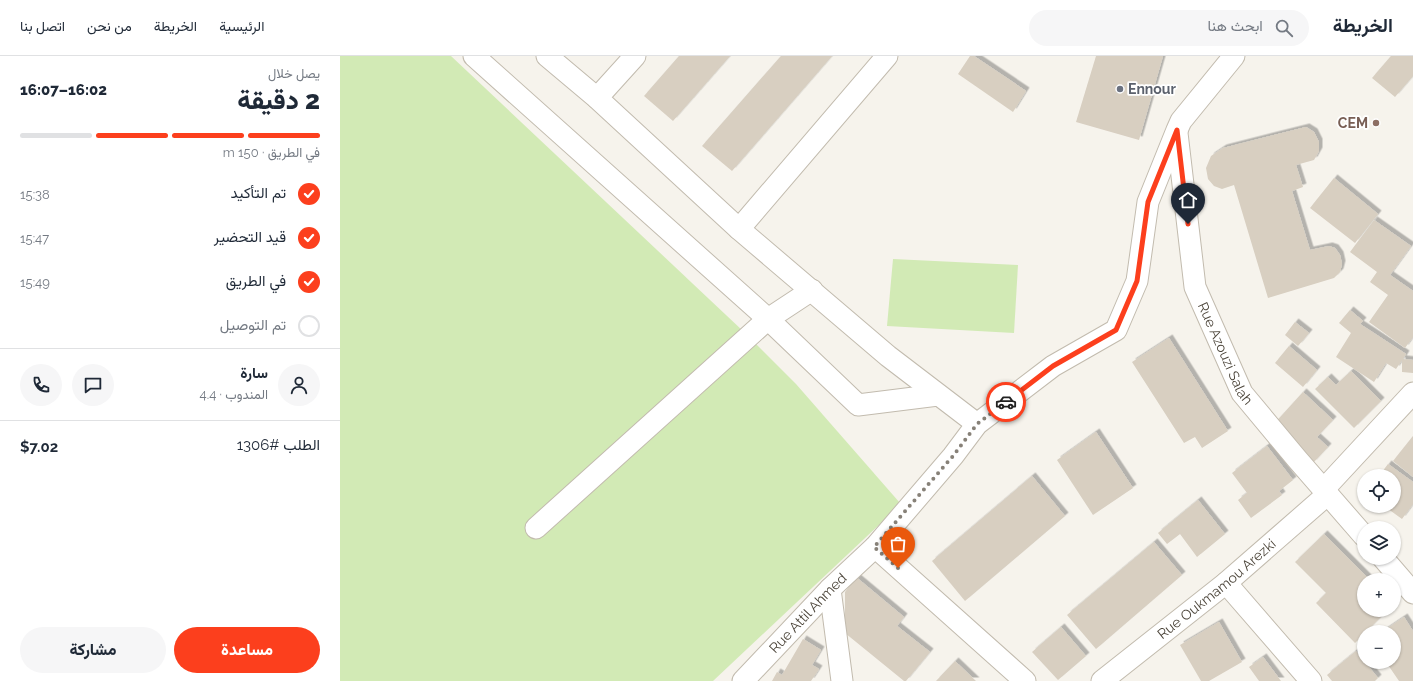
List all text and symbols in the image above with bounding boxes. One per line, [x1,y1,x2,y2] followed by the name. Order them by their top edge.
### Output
[1029,10,1309,46] search box
[1333,14,1393,36] text: الخريطة
[1208,17,1263,35] text: ابحث هنا
[1273,17,1295,39] icon: search
[20,18,65,34] text: اتصل بنا
[87,18,132,34] text: من نحن
[154,18,197,34] text: الخريطة
[219,18,264,34] text: الرئيسية
[268,66,320,81] text: يصل خلال
[20,81,107,99] text: 16:02–16:07
[1128,81,1176,97] place label: Ennour
[1115,84,1125,94] marker: Ennour
[237,85,320,115] text: 2 دقيقة
[1338,115,1368,131] place label: CEM
[1371,118,1381,128] marker: CEM
[223,145,320,160] text: في الطريق · 150 m
[298,183,320,205] icon: check
[1171,183,1205,224] pin
[231,184,286,202] text: تم التأكيد
[20,187,50,202] text: 15:38
[1177,189,1199,211] icon: home
[298,227,320,249] icon: check
[214,228,286,246] text: قيد التحضير
[20,231,49,246] text: 15:47
[298,271,320,293] icon: check
[226,272,286,290] text: في الطريق
[20,275,50,290] text: 15:49
[1195,300,1256,408] street label: Rue Azouzi Salah
[220,316,286,334] text: تم التوصيل
[20,364,62,406] button: phone
[72,364,114,406] button: chat
[240,364,268,382] text: سارة
[278,364,320,406] button: person
[986,382,1026,422] courier
[200,387,268,402] text: المندوب · 4.4
[995,391,1017,413] icon: car
[237,436,320,454] text: الطلب #1306
[20,438,58,456] text: $7.02
[1357,469,1401,669] map controls
[1357,469,1401,513] button: locate
[1357,521,1401,565] button: layers
[881,527,915,568] pin
[887,533,909,555] icon: bag
[1154,535,1279,642] street label: Rue Oukmamou Arezki
[766,570,850,656] street label: Rue Attil Ahmed
[1357,573,1401,617] button: +
[1357,625,1401,669] button: −
[20,627,166,673] button: مشاركة
[174,627,320,673] button: مساعدة

